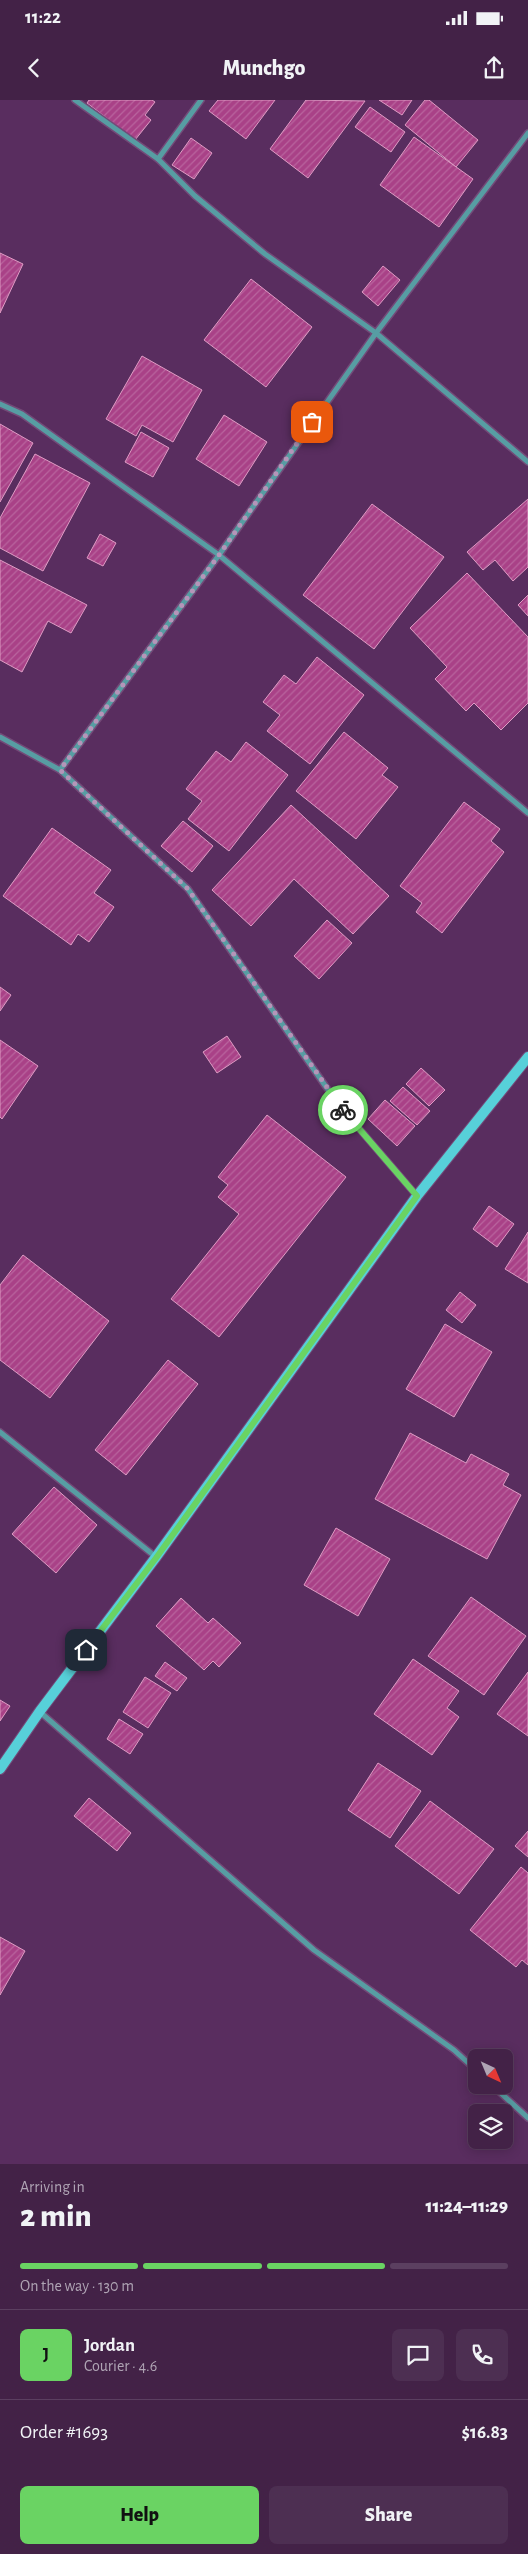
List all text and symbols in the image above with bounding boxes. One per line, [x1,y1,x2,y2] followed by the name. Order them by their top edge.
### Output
[25,8,61,27] text: 11:22
[20,54,48,82] icon: back
[480,54,508,82] icon: share
[223,57,305,79] text: Munchgo
[291,401,333,443] pin
[298,408,326,436] icon: bag
[318,1085,368,1135] courier
[329,1096,357,1124] icon: bike
[65,1629,107,1671] pin
[72,1636,100,1664] icon: home
[468,2049,512,2094] north arrow
[468,2049,513,2149] map controls
[468,2104,513,2149] button: layers
[20,2179,85,2195] text: Arriving in
[426,2197,508,2216] text: 11:24–11:29
[20,2200,92,2232] text: 2 min
[20,2278,134,2294] text: On the way · 130 m
[392,2329,444,2381] button: chat
[456,2329,508,2381] button: phone
[84,2336,135,2355] text: Jordan
[43,2345,49,2364] text: J
[84,2358,157,2374] text: Courier · 4.6
[20,2423,108,2442] text: Order #1693
[462,2423,508,2442] text: $16.83
[20,2486,259,2544] button: Help
[269,2486,508,2544] button: Share

